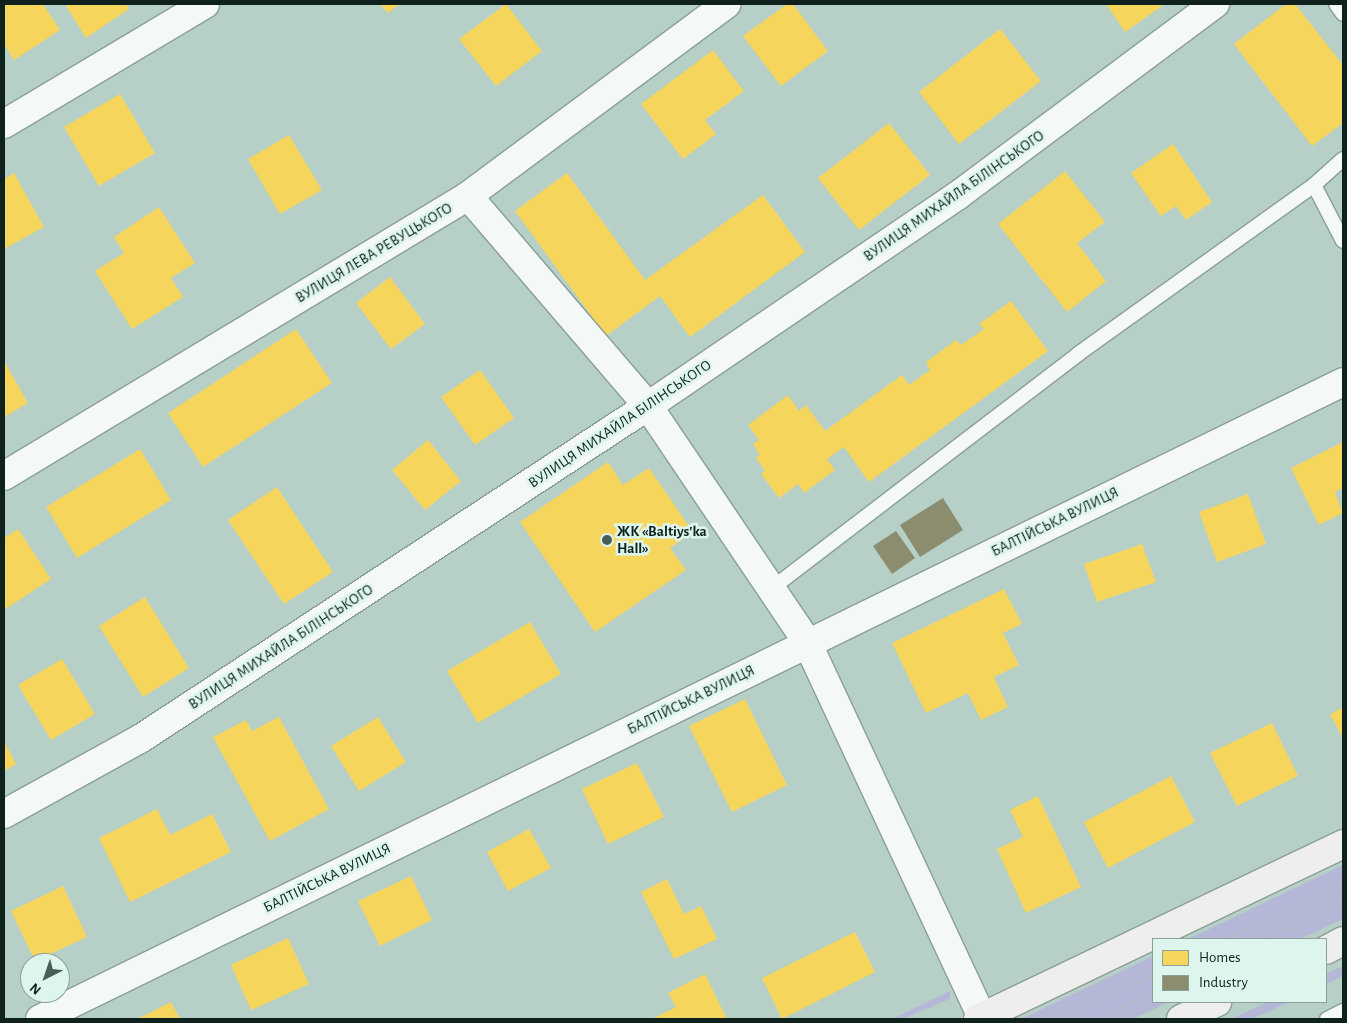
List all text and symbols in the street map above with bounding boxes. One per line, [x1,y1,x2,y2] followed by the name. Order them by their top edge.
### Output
[860,126,1048,266] street label: ВУЛИЦЯ МИХАЙЛА БІЛІНСЬКОГО
[292,199,456,307] street label: ВУЛИЦЯ ЛЕВА РЕВУЦЬКОГО
[525,356,715,492] street label: ВУЛИЦЯ МИХАЙЛА БІЛІНСЬКОГО
[988,483,1122,561] street label: БАЛТІЙСЬКА ВУЛИЦЯ
[617,522,707,557] place label: ЖК «Baltiysʹka Hall»
[601,534,613,546] marker: ЖК «Baltiysʹka Hall»
[185,580,377,714] street label: ВУЛИЦЯ МИХАЙЛА БІЛІНСЬКОГО
[624,661,758,739] street label: БАЛТІЙСЬКА ВУЛИЦЯ
[260,839,394,917] street label: БАЛТІЙСЬКА ВУЛИЦЯ
[1152,938,1327,1003] legend
[1199,950,1241,965] text: Homes
[20,953,70,1003] north arrow
[1199,975,1248,990] text: Industry
[28,980,44,997] text: N

